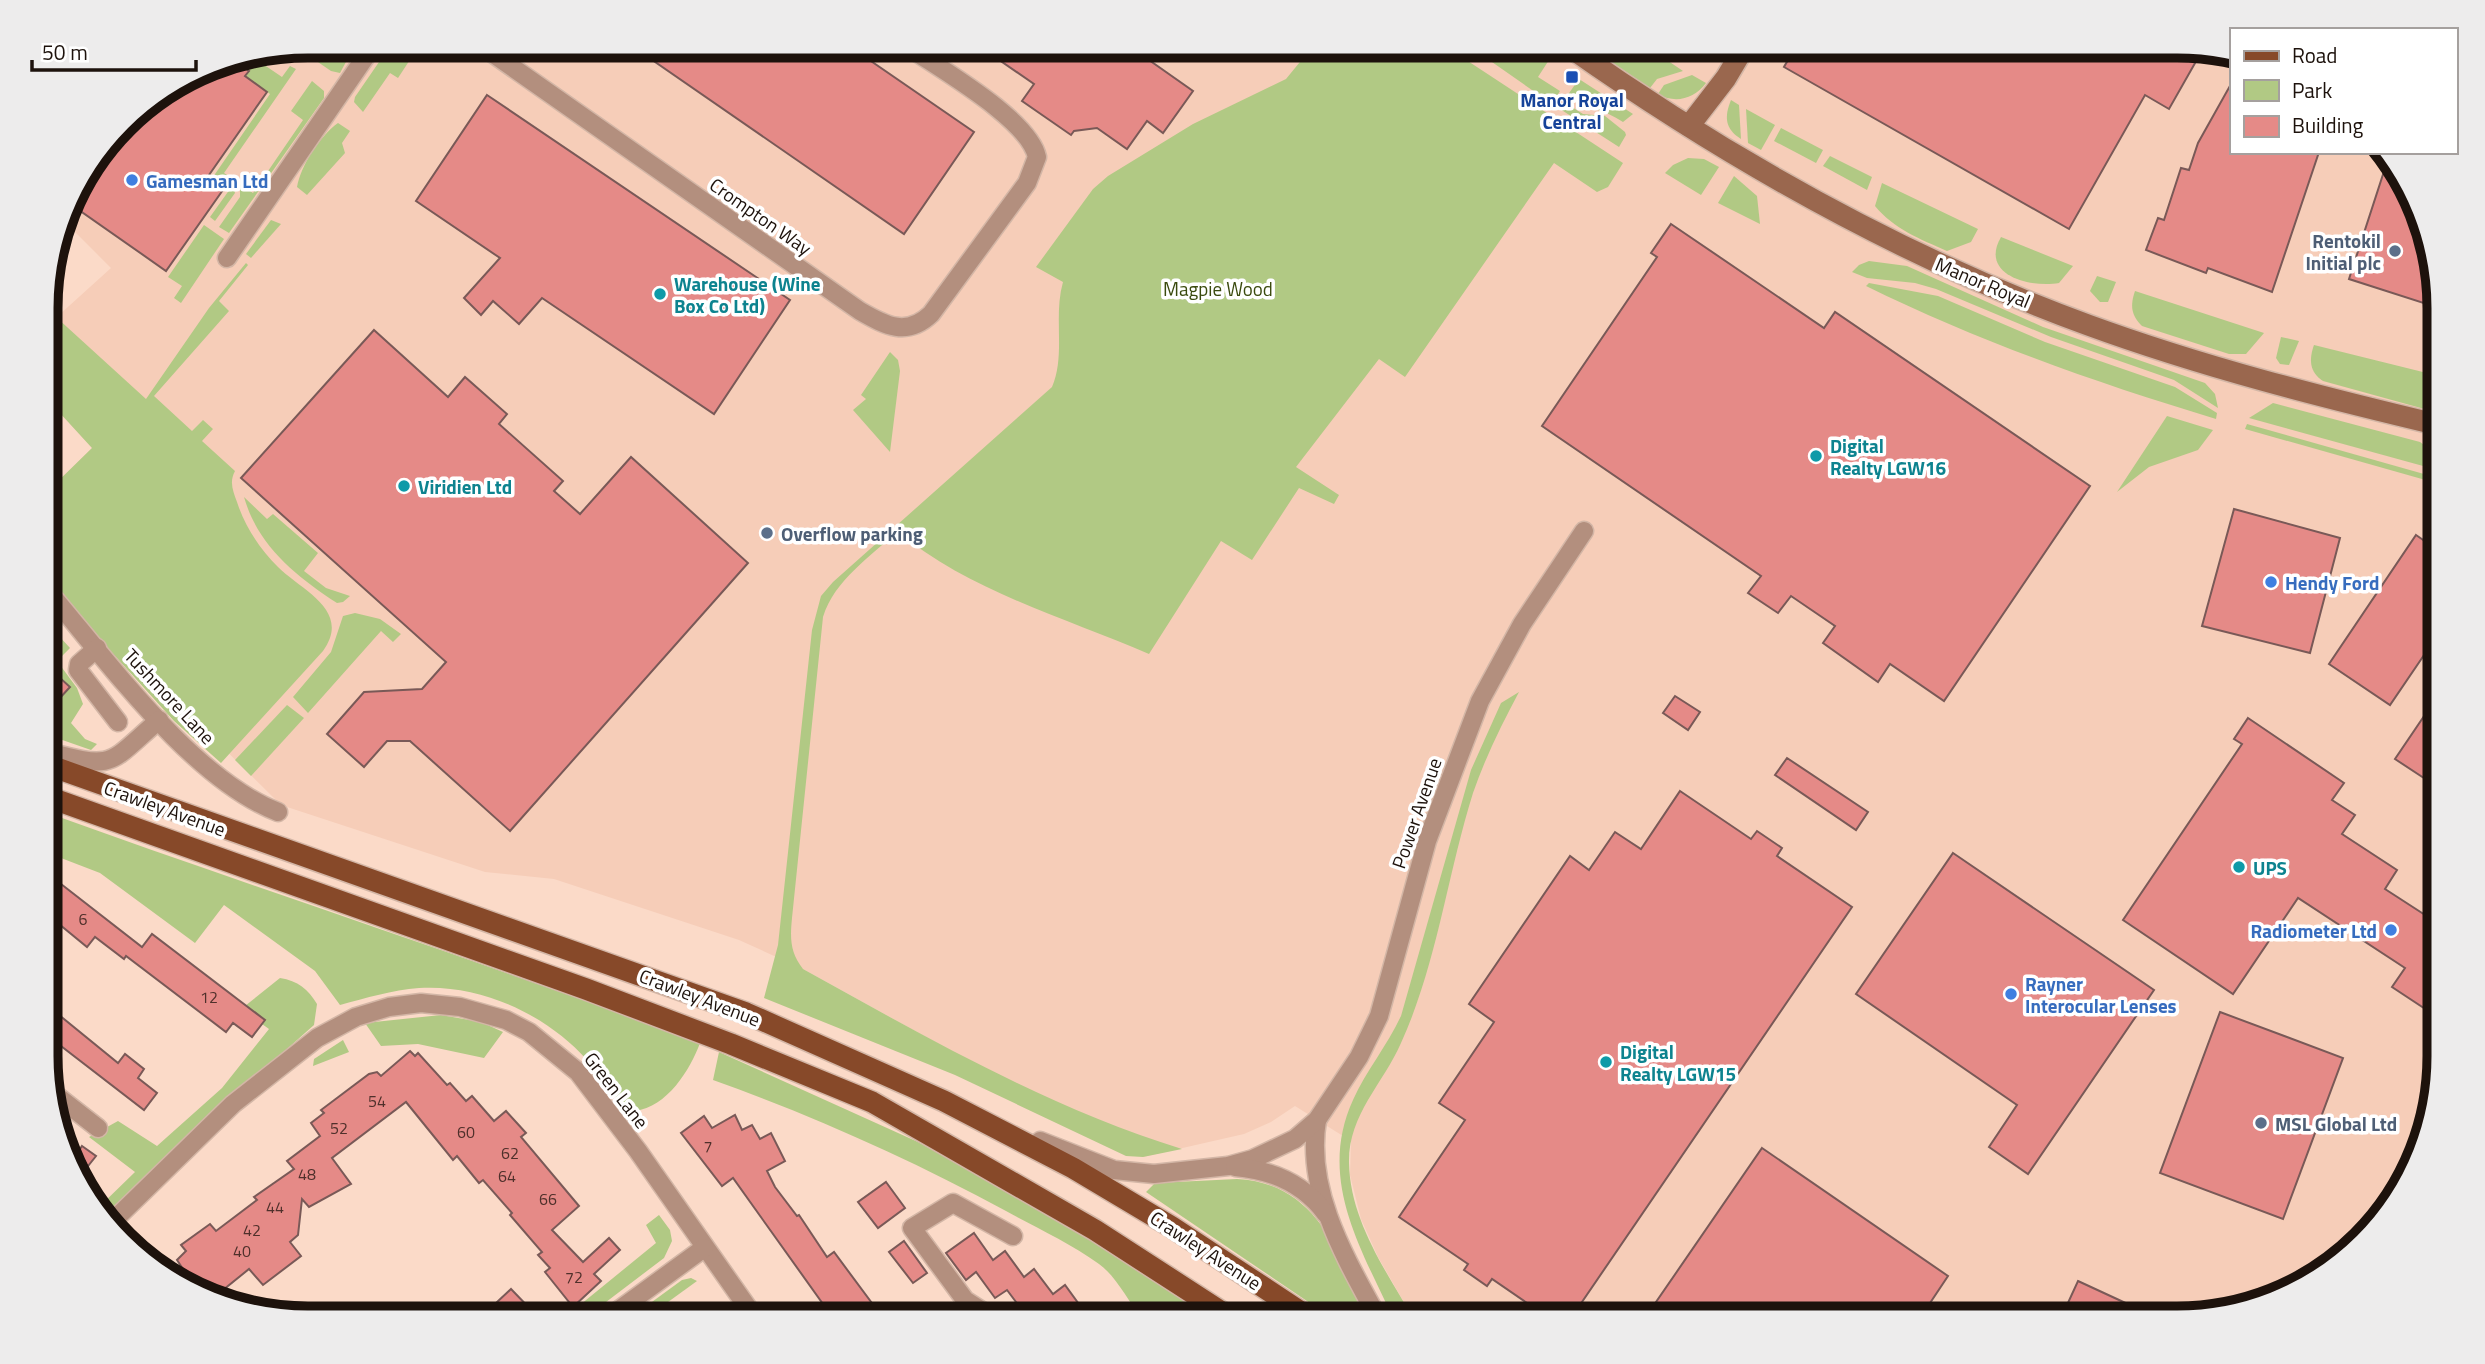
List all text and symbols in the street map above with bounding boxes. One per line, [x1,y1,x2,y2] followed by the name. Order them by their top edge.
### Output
[32,28,196,72] scale bar
[2230,28,2457,154] legend
[42,36,88,68] text: 50 m
[2292,39,2337,71] text: Road
[1564,69,1580,85] marker: Manor Royal Central
[2292,74,2332,106] text: Park
[1520,85,1624,136] place label: Manor Royal Central
[2292,109,2364,141] text: Building
[146,166,268,195] place label: Gamesman Ltd
[704,170,818,262] street label: Crompton Way
[124,172,140,188] marker: Gamesman Ltd
[2305,226,2381,277] place label: Rentokil Initial plc
[2387,243,2403,259] marker: Rentokil Initial plc
[1931,249,2035,315] street label: Manor Royal
[674,269,821,320] place label: Warehouse (Wine Box Co Ltd)
[1163,274,1273,303] park label: Magpie Wood
[652,286,668,302] marker: Warehouse (Wine Box Co Ltd)
[1830,431,1947,482] place label: Digital Realty LGW16
[1808,448,1824,464] marker: Digital Realty LGW16
[418,472,512,501] place label: Viridien Ltd
[396,478,412,494] marker: Viridien Ltd
[781,519,923,548] place label: Overflow parking
[759,525,775,541] marker: Overflow parking
[2285,568,2379,597] place label: Hendy Ford
[2263,574,2279,590] marker: Hendy Ford
[118,642,222,750] street label: Tushmore Lane
[1384,754,1448,872] street label: Power Avenue
[100,773,230,843] street label: Crawley Avenue
[2253,853,2287,882] place label: UPS
[2231,859,2247,875] marker: UPS
[79,907,88,931] house number: 6
[2251,916,2377,945] place label: Radiometer Ltd
[2383,922,2399,938] marker: Radiometer Ltd
[635,961,765,1033] street label: Crawley Avenue
[2025,969,2177,1020] place label: Rayner Interocular Lenses
[200,985,218,1009] house number: 12
[2003,986,2019,1002] marker: Rayner Interocular Lenses
[1620,1037,1736,1088] place label: Digital Realty LGW15
[578,1046,656,1134] street label: Green Lane
[1598,1054,1614,1070] marker: Digital Realty LGW15
[368,1089,386,1113] house number: 54
[2275,1109,2397,1138] place label: MSL Global Ltd
[2253,1115,2269,1131] marker: MSL Global Ltd
[330,1116,348,1140] house number: 52
[457,1120,475,1144] house number: 60
[704,1134,712,1158] house number: 7
[501,1141,519,1165] house number: 62
[298,1162,316,1186] house number: 48
[498,1164,516,1188] house number: 64
[539,1187,557,1211] house number: 66
[266,1195,284,1219] house number: 44
[1145,1203,1267,1297] street label: Crawley Avenue
[243,1218,261,1242] house number: 42
[233,1239,251,1263] house number: 40
[565,1265,583,1289] house number: 72

